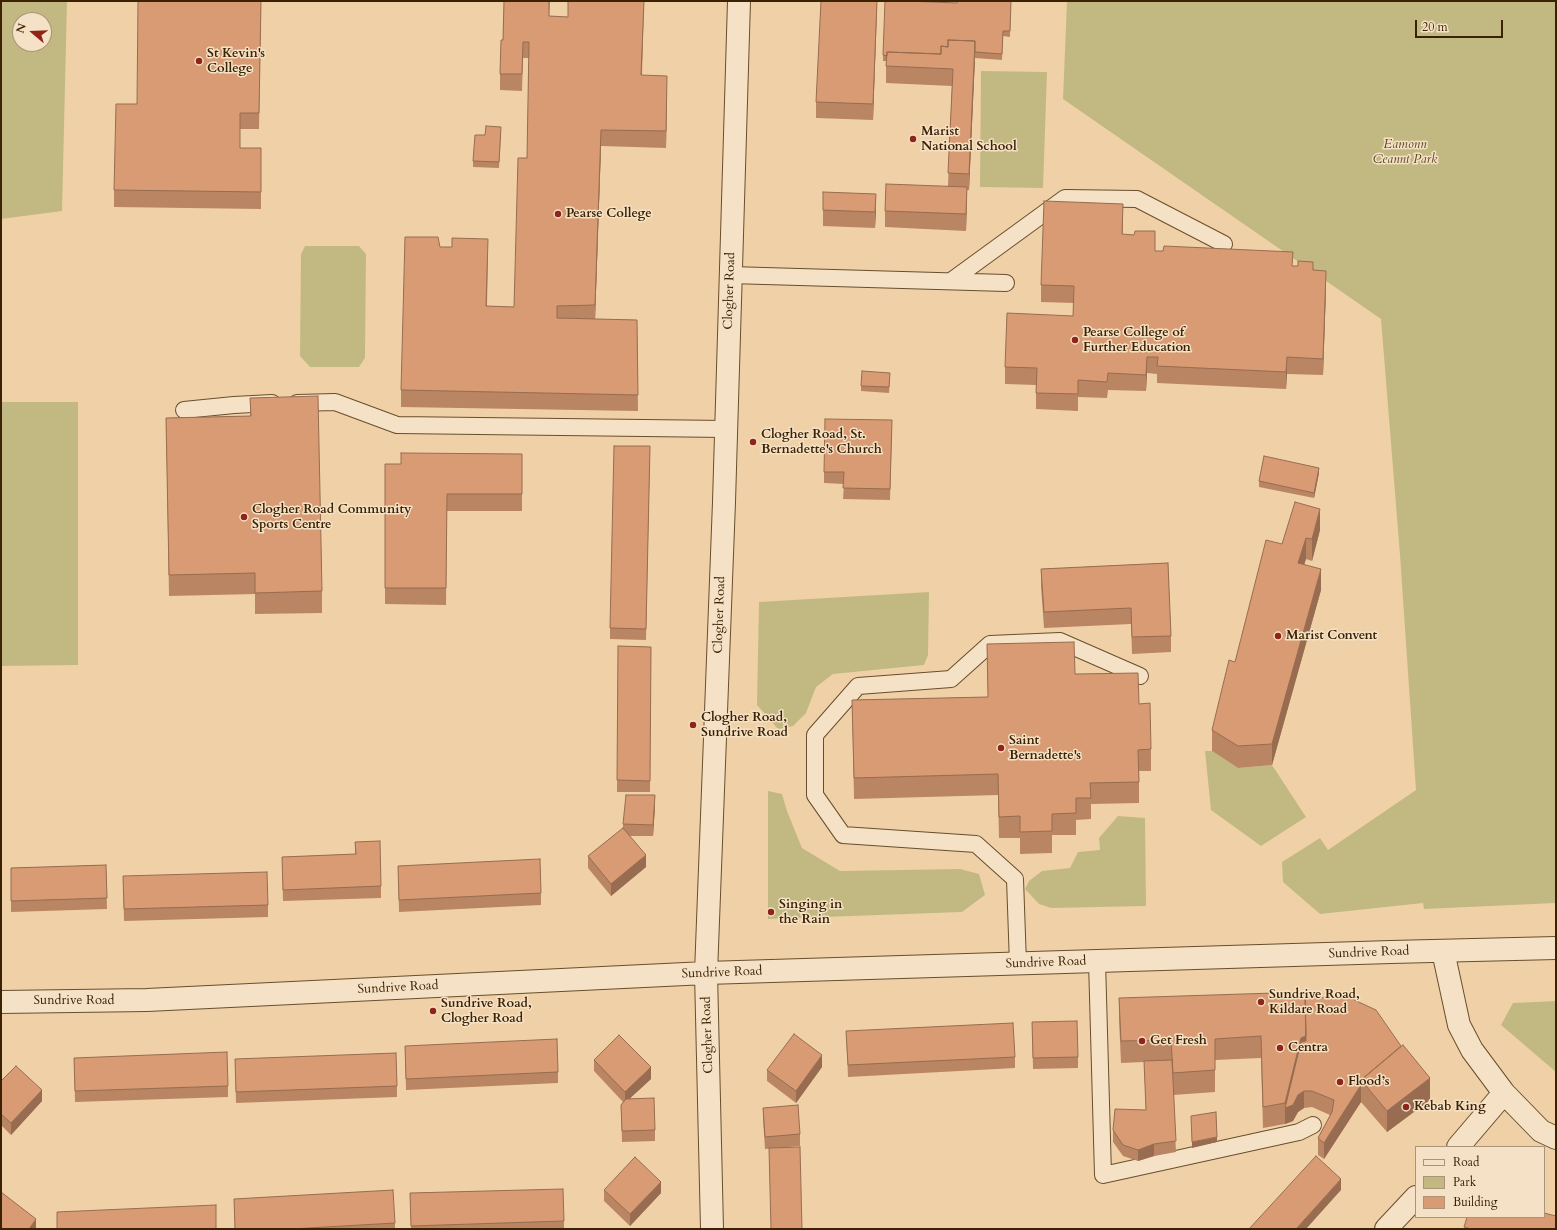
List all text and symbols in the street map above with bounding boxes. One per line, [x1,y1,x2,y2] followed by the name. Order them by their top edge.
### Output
[12,12,52,52] north arrow
[1417,12,1505,38] scale bar
[1422,19,1448,35] text: 20 m
[12,21,30,35] text: N
[207,46,265,77] place label: St Kevin's College
[194,56,204,66] marker: St Kevin's College
[921,124,1017,155] place label: Marist National School
[908,134,918,144] marker: Marist National School
[1373,137,1437,168] park label: Eamonn Ceannt Park
[566,206,652,222] place label: Pearse College
[553,209,563,219] marker: Pearse College
[721,252,739,330] street label: Clogher Road
[1083,325,1191,356] place label: Pearse College of Further Education
[1070,335,1080,345] marker: Pearse College of Further Education
[761,427,882,458] place label: Clogher Road, St. Bernadette's Church
[748,437,758,447] marker: Clogher Road, St. Bernadette's Church
[252,502,411,533] place label: Clogher Road Community Sports Centre
[239,512,249,522] marker: Clogher Road Community Sports Centre
[711,576,729,654] street label: Clogher Road
[1286,628,1377,644] place label: Marist Convent
[1273,631,1283,641] marker: Marist Convent
[701,710,788,741] place label: Clogher Road, Sundrive Road
[688,720,698,730] marker: Clogher Road, Sundrive Road
[1009,733,1081,764] place label: Saint Bernadette's
[996,743,1006,753] marker: Saint Bernadette's
[779,897,842,928] place label: Singing in the Rain
[766,907,776,917] marker: Singing in the Rain
[1328,944,1410,962] street label: Sundrive Road
[1005,954,1087,972] street label: Sundrive Road
[681,964,763,982] street label: Sundrive Road
[357,978,439,998] street label: Sundrive Road
[1269,987,1360,1018] place label: Sundrive Road, Kildare Road
[34,993,114,1009] street label: Sundrive Road
[441,996,532,1027] place label: Sundrive Road, Clogher Road
[699,996,717,1074] street label: Clogher Road
[1256,997,1266,1007] marker: Sundrive Road, Kildare Road
[428,1006,438,1016] marker: Sundrive Road, Clogher Road
[1150,1033,1207,1049] place label: Get Fresh
[1137,1036,1147,1046] marker: Get Fresh
[1288,1040,1328,1056] place label: Centra
[1275,1043,1285,1053] marker: Centra
[1348,1074,1390,1090] place label: Flood’s
[1335,1077,1345,1087] marker: Flood’s
[1414,1099,1486,1115] place label: Kebab King
[1401,1102,1411,1112] marker: Kebab King
[1415,1146,1545,1218] legend
[1453,1154,1479,1170] text: Road
[1453,1174,1476,1190] text: Park
[1453,1194,1497,1210] text: Building

